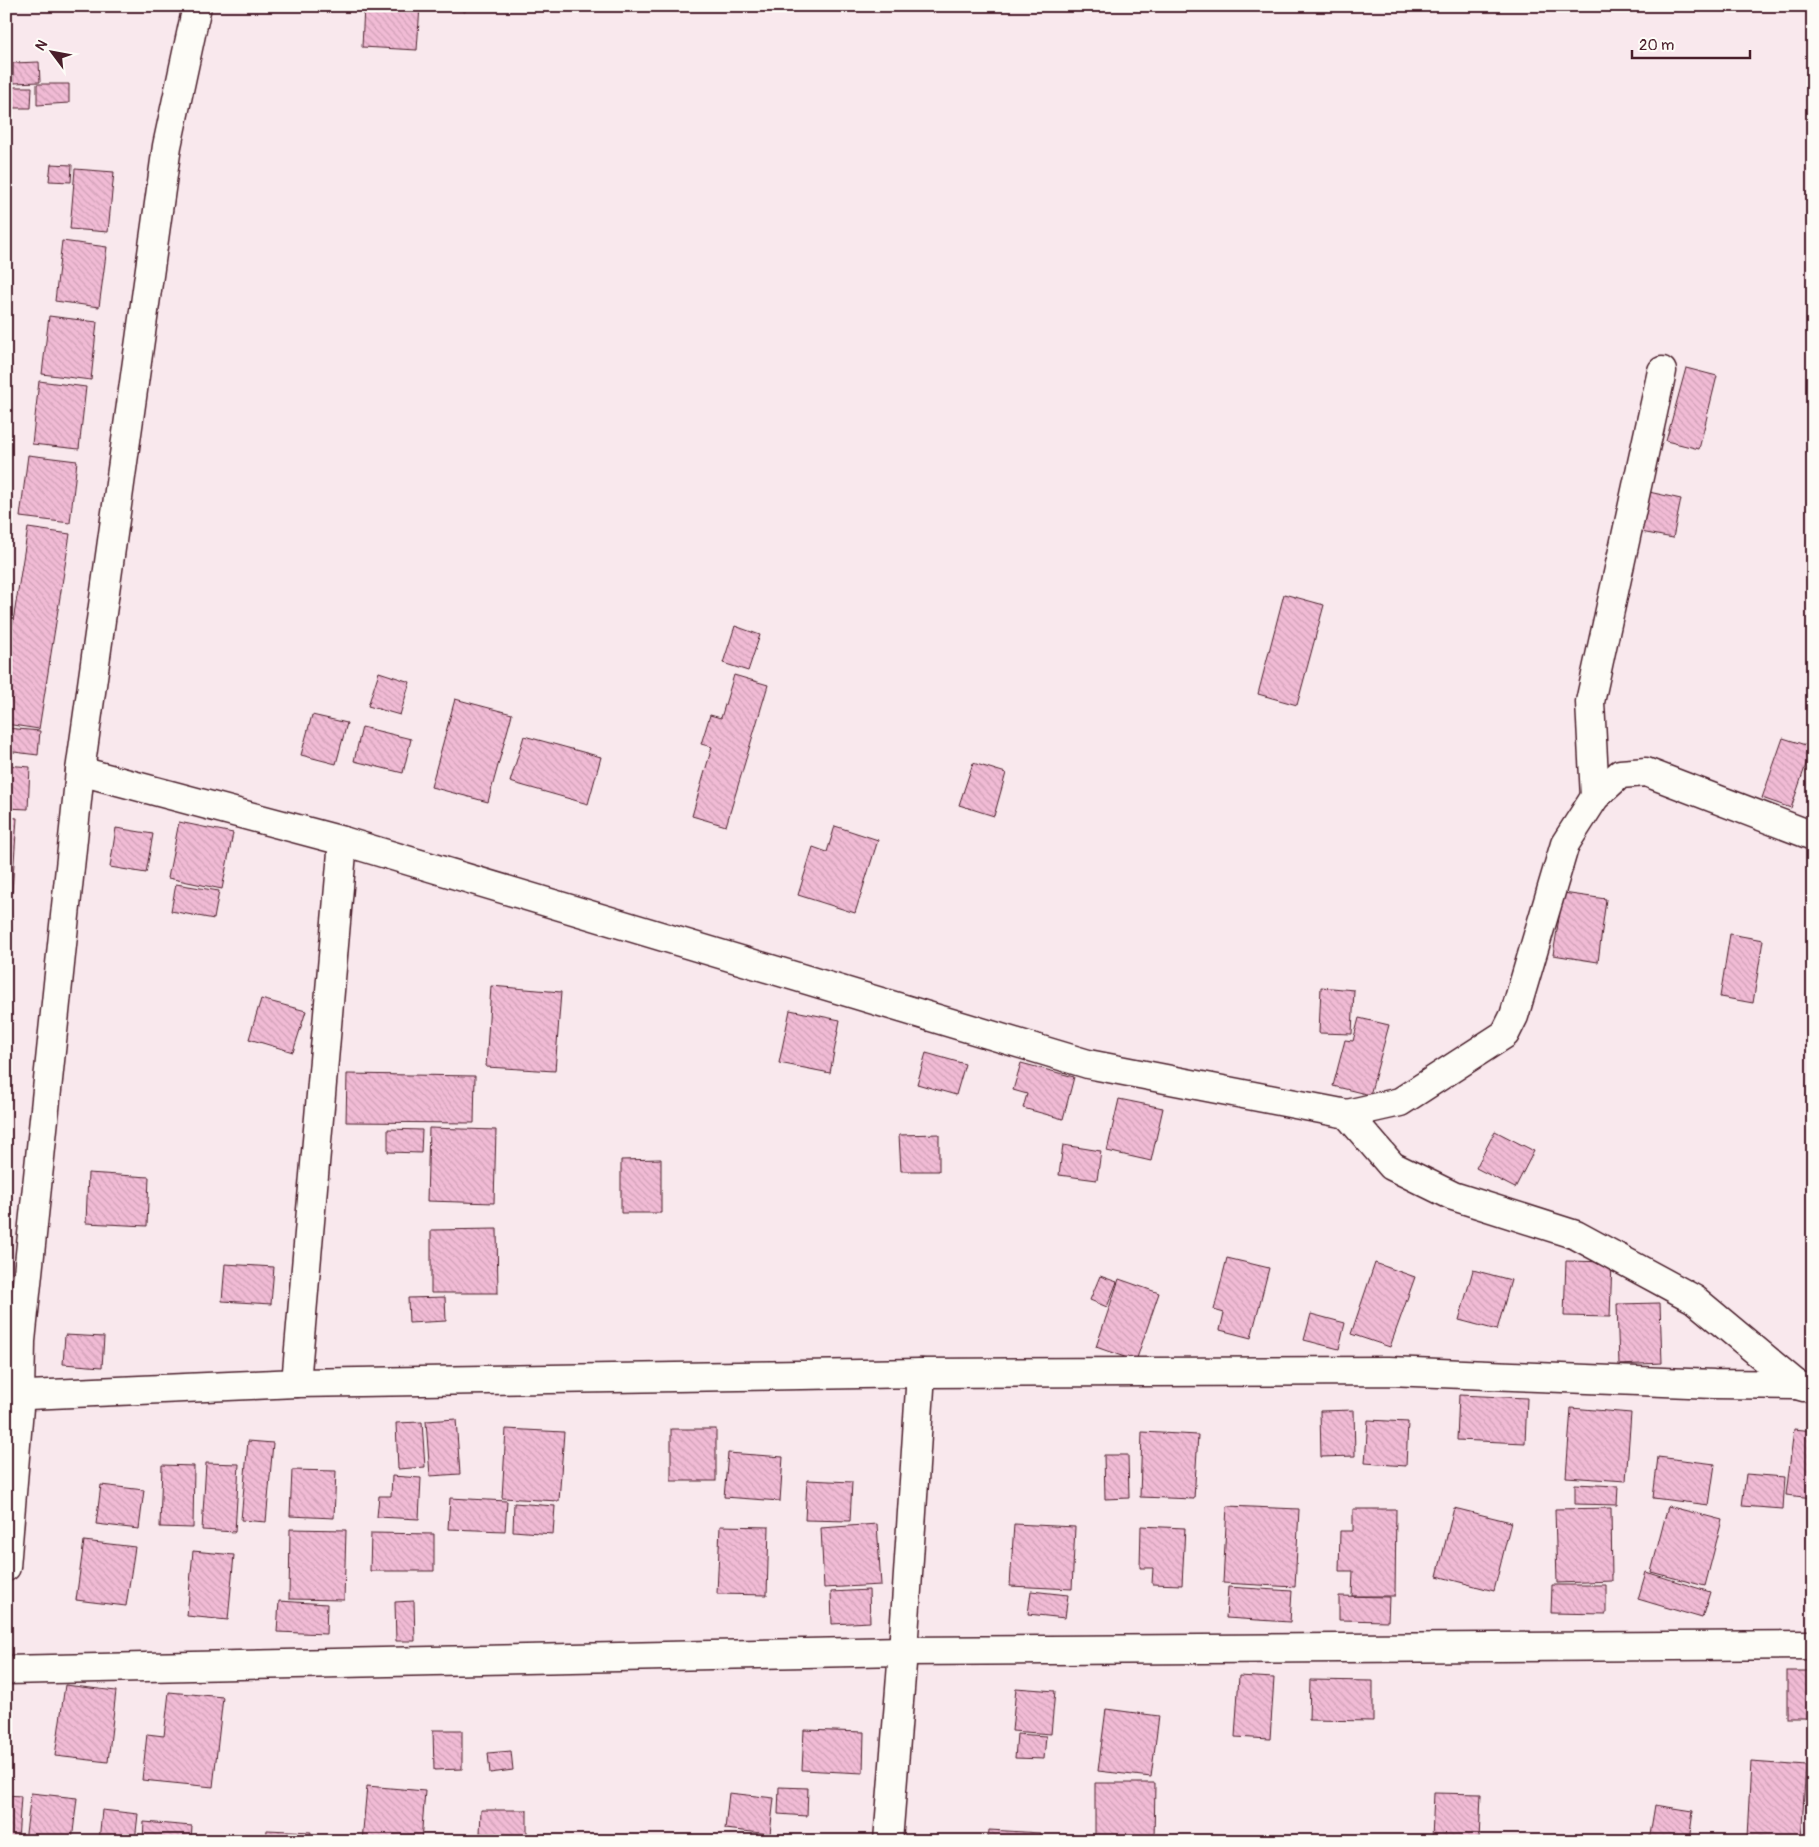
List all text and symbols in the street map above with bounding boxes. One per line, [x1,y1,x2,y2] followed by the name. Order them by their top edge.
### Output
[28,28,78,78] north arrow
[1632,28,1749,60] scale bar
[1639,36,1674,55] text: 20 m
[32,37,51,54] text: N

